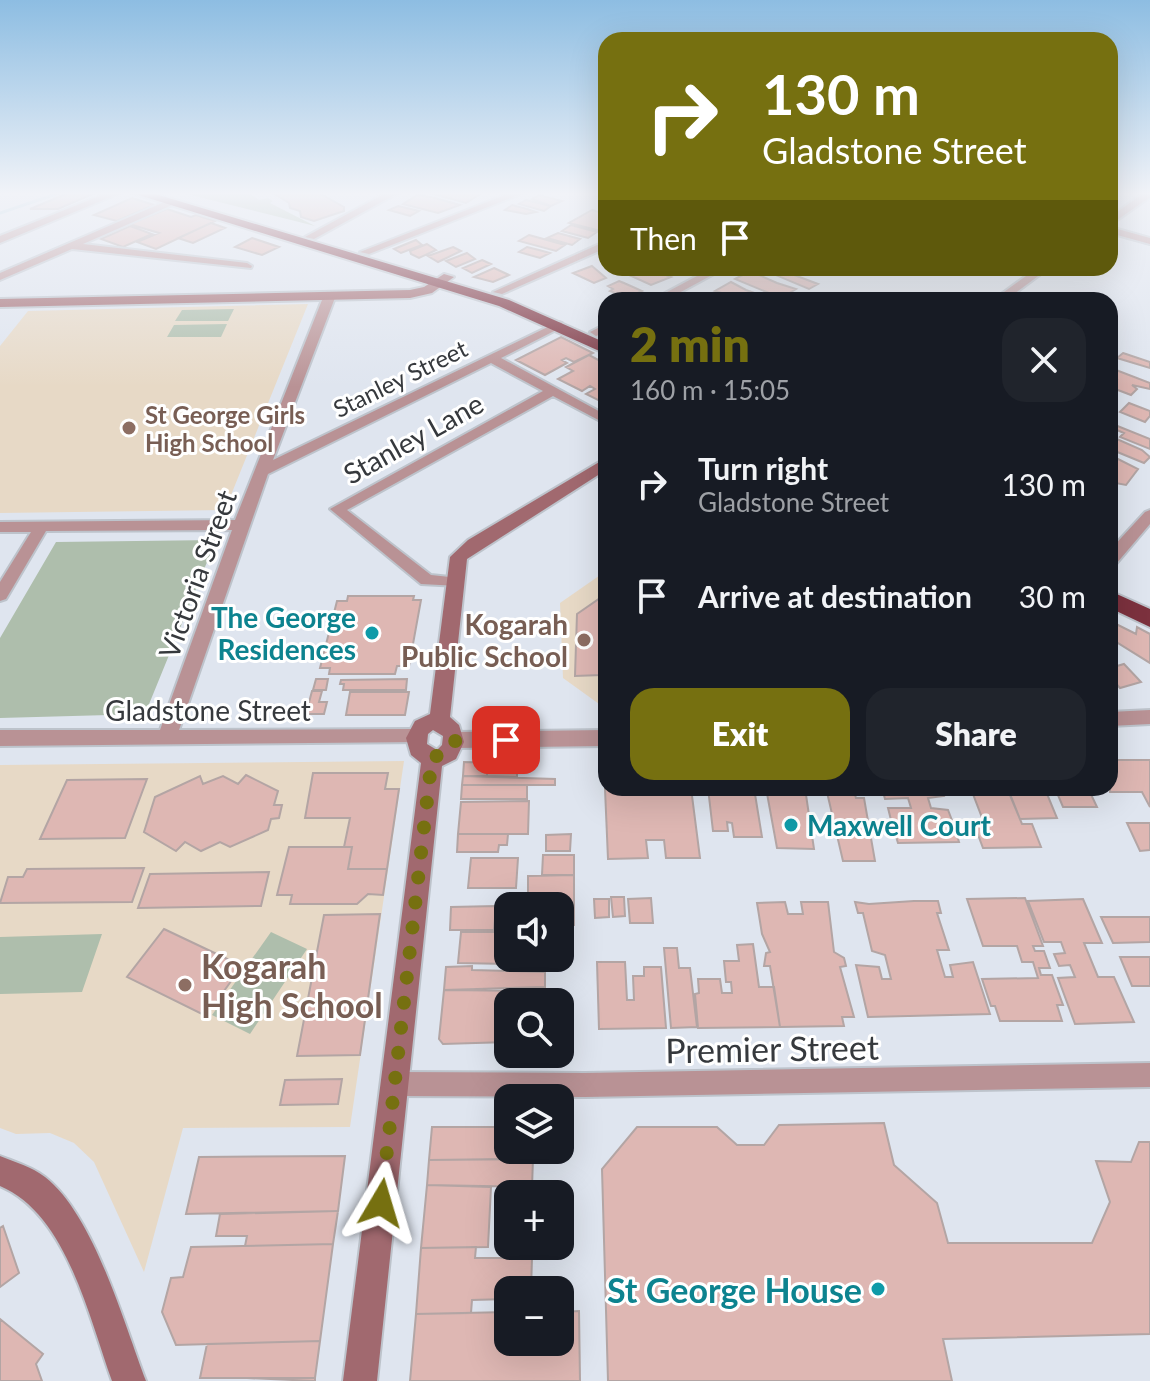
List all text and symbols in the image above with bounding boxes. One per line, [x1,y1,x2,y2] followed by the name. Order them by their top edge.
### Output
[762,60,920,127] text: 130 m
[630,64,734,168] icon: right
[762,128,1027,172] text: Gladstone Street
[713,216,757,260] icon: arrive
[630,220,697,256] text: Then
[630,315,750,372] text: 2 min
[1002,318,1086,402] button: close
[328,333,472,423] street label: Stanley Street
[630,374,790,406] text: 160 m · 15:05
[337,386,489,490] street label: Stanley Lane
[145,400,305,457] place label: St George Girls High School
[120,419,138,437] marker: St George Girls High School
[698,450,828,486] text: Turn right
[630,462,674,506] icon: right
[1001,466,1086,502] text: 130 m
[151,485,243,663] street label: Victoria Street
[698,486,889,518] text: Gladstone Street
[630,574,674,618] icon: arrive
[698,578,972,614] text: Arrive at destination
[1019,578,1086,614] text: 30 m
[211,600,356,666] place label: The George Residences
[401,607,568,673] place label: Kogarah Public School
[363,624,381,642] marker: The George Residences
[575,631,593,649] marker: Kogarah Public School
[630,688,850,780] button: Exit
[866,688,1086,780] button: Share
[105,693,311,727] street label: Gladstone Street
[472,706,540,774] pin
[484,718,528,762] icon: arrive
[807,808,991,842] place label: Maxwell Court
[782,816,800,834] marker: Maxwell Court
[494,892,574,1356] map controls
[494,892,574,972] button: sound
[201,945,383,1025] place label: Kogarah High School
[176,976,194,994] marker: Kogarah High School
[494,988,574,1068] button: search
[665,1026,879,1070] street label: Premier Street
[494,1084,574,1164] button: layers
[339,1161,423,1245] position arrow
[494,1180,574,1260] button: +
[607,1269,862,1310] place label: St George House
[494,1276,574,1356] button: −
[869,1280,887,1298] marker: St George House

